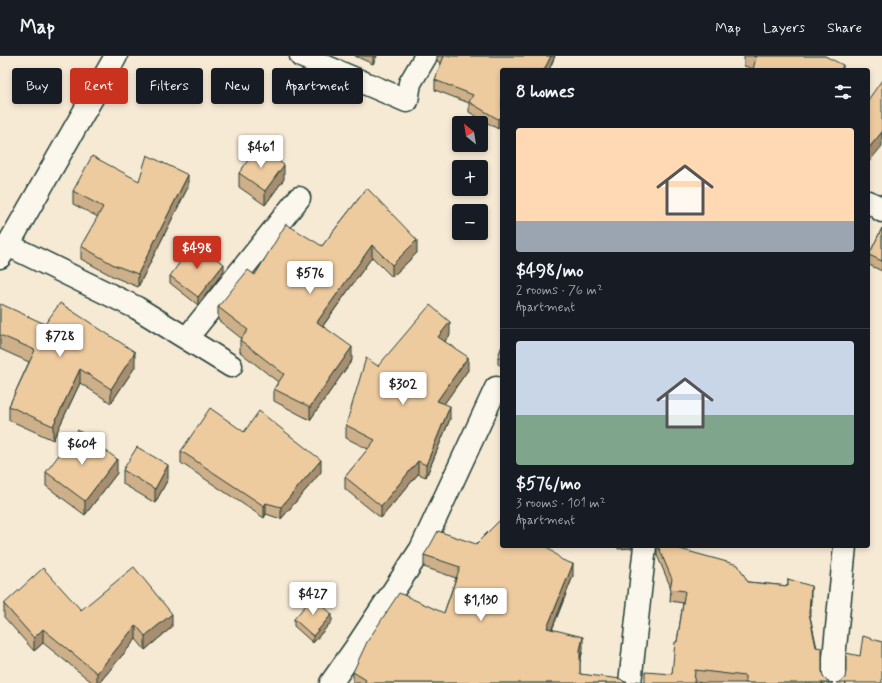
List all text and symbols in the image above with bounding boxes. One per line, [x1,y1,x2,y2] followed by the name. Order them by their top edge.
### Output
[20,15,55,40] text: Map
[715,19,741,37] text: Map
[763,19,805,37] text: Layers
[827,19,862,37] text: Share
[12,68,62,104] chip: Buy
[70,68,128,104] chip: Rent
[136,68,203,104] chip: Filters
[211,68,264,104] chip: New
[272,68,363,104] chip: Apartment
[516,81,575,103] text: 8 homes
[832,81,854,103] icon: filters
[452,116,488,152] north arrow
[452,116,488,240] map controls
[237,135,285,169] pin: $461
[247,139,275,156] text: $461
[649,154,721,226] icon: home
[452,160,488,196] button: +
[452,204,488,240] button: −
[173,236,221,270] pin: $498
[182,240,212,257] text: $498
[516,260,583,282] text: $498/mo
[286,261,334,295] pin: $576
[296,265,324,282] text: $576
[516,282,603,299] text: 2 rooms · 76 m²
[516,299,575,316] text: Apartment
[36,324,84,358] pin: $728
[45,328,75,345] text: $728
[649,367,721,439] icon: home
[379,372,427,406] pin: $302
[389,376,417,393] text: $302
[58,432,106,466] pin: $604
[67,436,97,453] text: $604
[516,473,581,495] text: $576/mo
[516,495,605,512] text: 3 rooms · 101 m²
[516,512,575,529] text: Apartment
[289,582,337,616] pin: $427
[298,586,328,603] text: $427
[448,588,514,622] pin: $1,130
[464,592,498,609] text: $1,130

